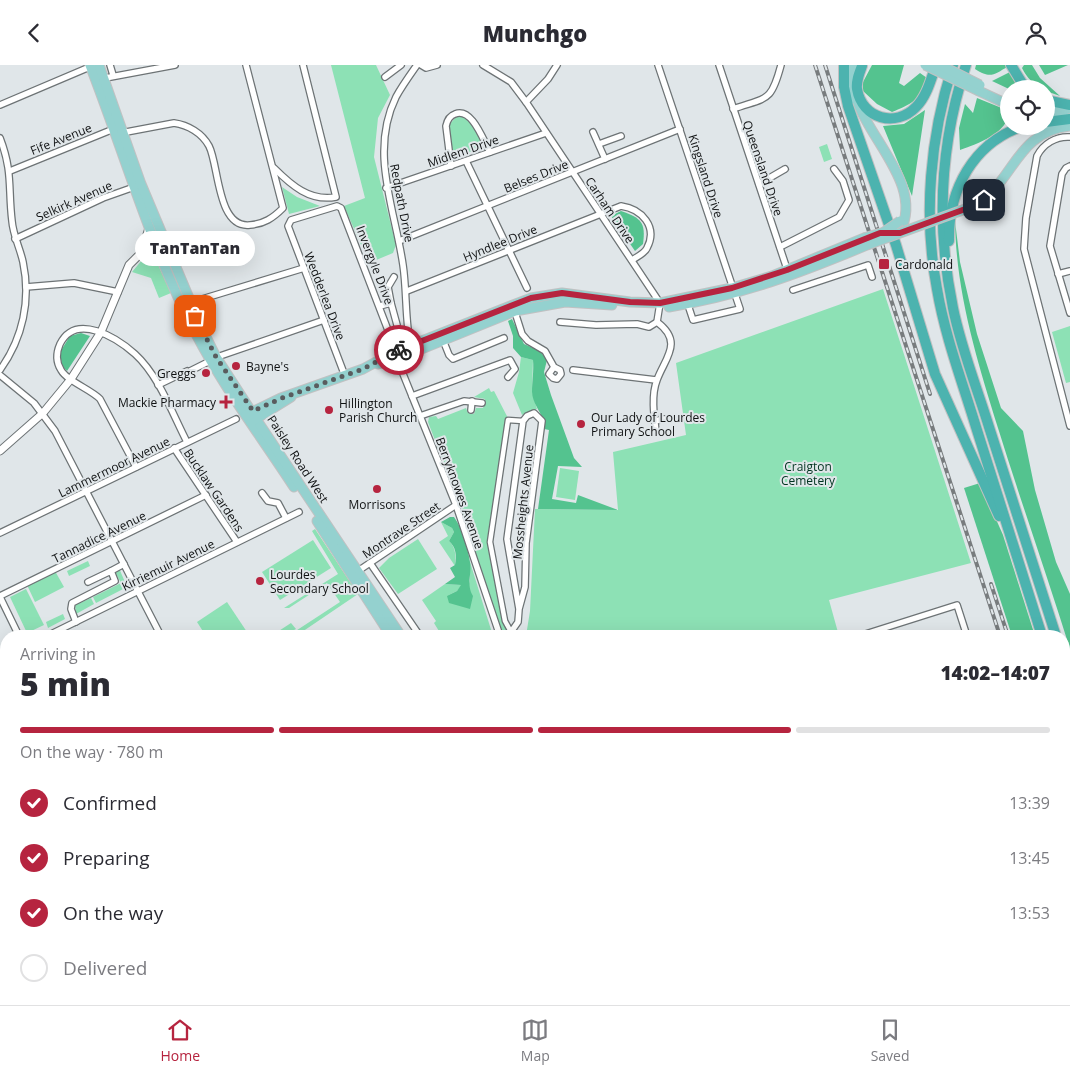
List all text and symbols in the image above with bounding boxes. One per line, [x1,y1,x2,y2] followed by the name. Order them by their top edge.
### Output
[483,18,587,48] text: Munchgo
[20,19,48,47] icon: back
[1022,19,1050,47] icon: person
[1000,80,1055,135] map controls
[1000,80,1055,135] button: locate
[739,118,787,218] street label: Queensland Drive
[28,119,95,159] street label: Fife Avenue
[425,131,501,171] street label: Midlem Drive
[684,132,728,220] street label: Kingsland Drive
[501,155,571,197] street label: Belses Drive
[386,162,418,244] street label: Redpath Drive
[581,173,639,247] street label: Carham Drive
[33,176,115,225] street label: Selkirk Avenue
[963,179,1005,221] pin
[970,186,998,214] icon: home
[460,220,540,266] street label: Hyndlee Drive
[352,223,398,307] street label: Invergyle Drive
[135,231,255,266] callout: TanTanTan
[150,237,240,259] text: TanTanTan
[300,250,350,343] street label: Wedderlea Drive
[895,256,953,273] place label: Cardonald
[877,257,891,271] marker: Cardonald
[174,295,216,337] pin
[181,302,209,330] icon: bag
[374,325,424,375] courier
[385,336,413,364] icon: bike
[246,358,289,375] place label: Bayne's
[230,360,242,372] marker: Bayne's
[157,365,196,382] place label: Greggs
[200,367,212,379] marker: Greggs
[118,394,217,411] place label: Mackie Pharmacy
[339,395,417,426] place label: Hillington Parish Church
[220,396,232,408] marker: Mackie Pharmacy
[323,404,335,416] marker: Hillington Parish Church
[591,409,705,440] place label: Our Lady of Lourdes Primary School
[263,412,333,506] street label: Paisley Road West
[575,418,587,430] marker: Our Lady of Lourdes Primary School
[55,432,173,501] street label: Lammermoor Avenue
[432,435,488,552] street label: Berryknowes Avenue
[509,443,538,560] street label: Mossheights Avenue
[180,445,248,535] street label: Bucklaw Gardens
[781,458,836,489] park label: Craigton Cemetery
[371,483,383,495] marker: Morrisons
[349,496,406,513] place label: Morrisons
[359,498,443,562] street label: Montrave Street
[49,507,149,567] street label: Tannadice Avenue
[119,535,217,595] street label: Kirriemuir Avenue
[270,566,369,597] place label: Lourdes Secondary School
[254,575,266,587] marker: Lourdes Secondary School
[20,643,96,665] text: Arriving in
[940,660,1050,686] text: 14:02–14:07
[20,662,111,705] text: 5 min
[20,741,163,763] text: On the way · 780 m
[20,789,48,817] icon: check
[63,790,157,816] text: Confirmed
[1009,792,1050,814] text: 13:39
[20,844,48,872] icon: check
[63,845,150,871] text: Preparing
[1009,847,1050,869] text: 13:45
[20,899,48,927] icon: check
[63,900,163,926] text: On the way
[1009,902,1050,924] text: 13:53
[63,955,147,981] text: Delivered
[160,1016,200,1065] tab: Home
[521,1016,550,1065] tab: Map
[871,1016,910,1065] tab: Saved

